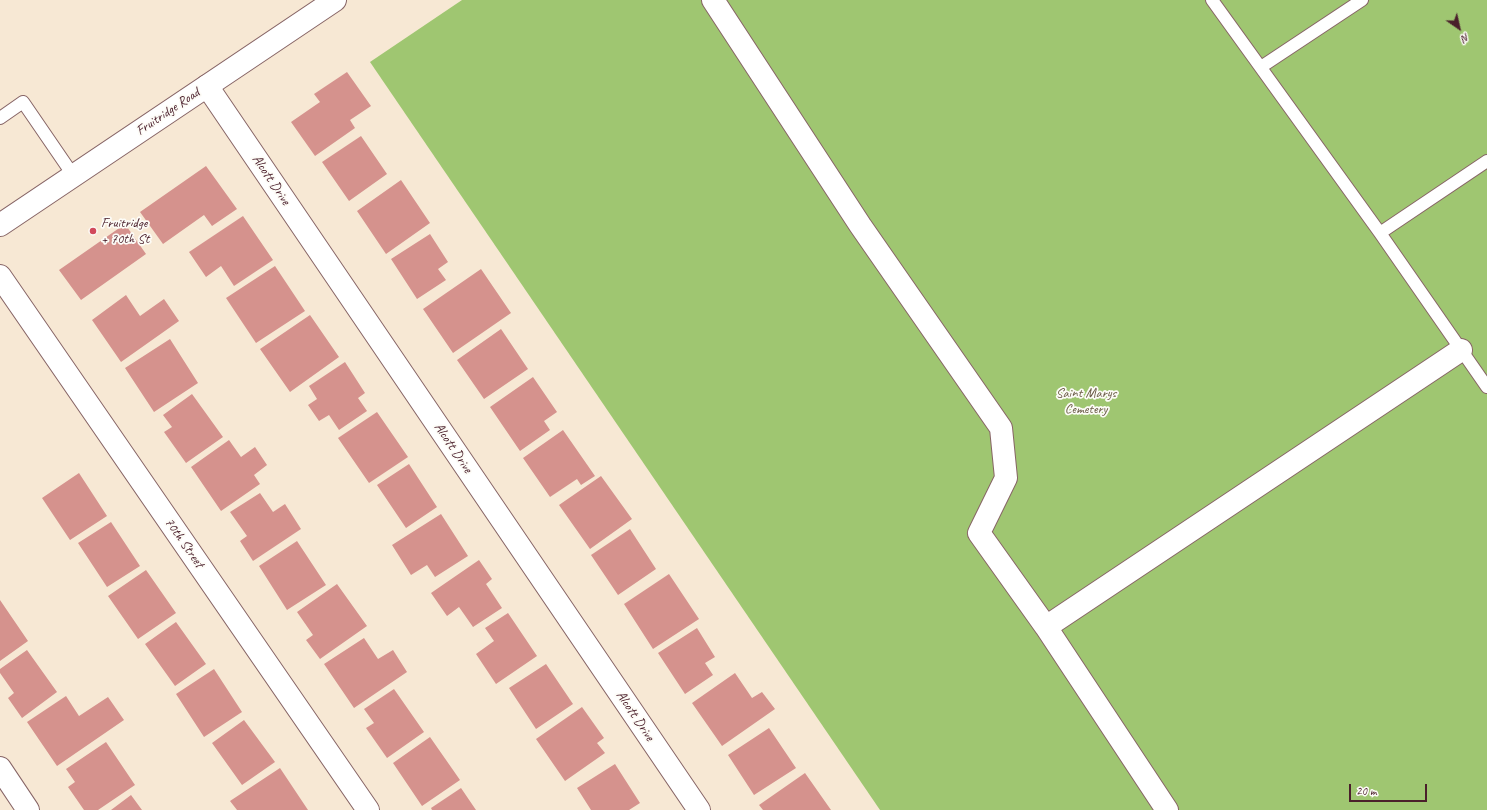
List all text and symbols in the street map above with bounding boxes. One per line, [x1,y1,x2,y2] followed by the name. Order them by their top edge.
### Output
[1439,8,1479,48] north arrow
[1459,30,1472,46] text: N
[133,85,203,139] street label: Fruitridge Road
[248,152,294,208] street label: Alcott Drive
[101,215,149,248] place label: Fruitridge + 70th St
[88,226,98,236] marker: Fruitridge + 70th St
[1056,385,1116,418] park label: Saint Marys Cemetery
[430,420,476,476] street label: Alcott Drive
[161,515,207,571] street label: 70th Street
[612,688,658,744] street label: Alcott Drive
[1351,776,1429,802] scale bar
[1356,783,1376,799] text: 20 m

